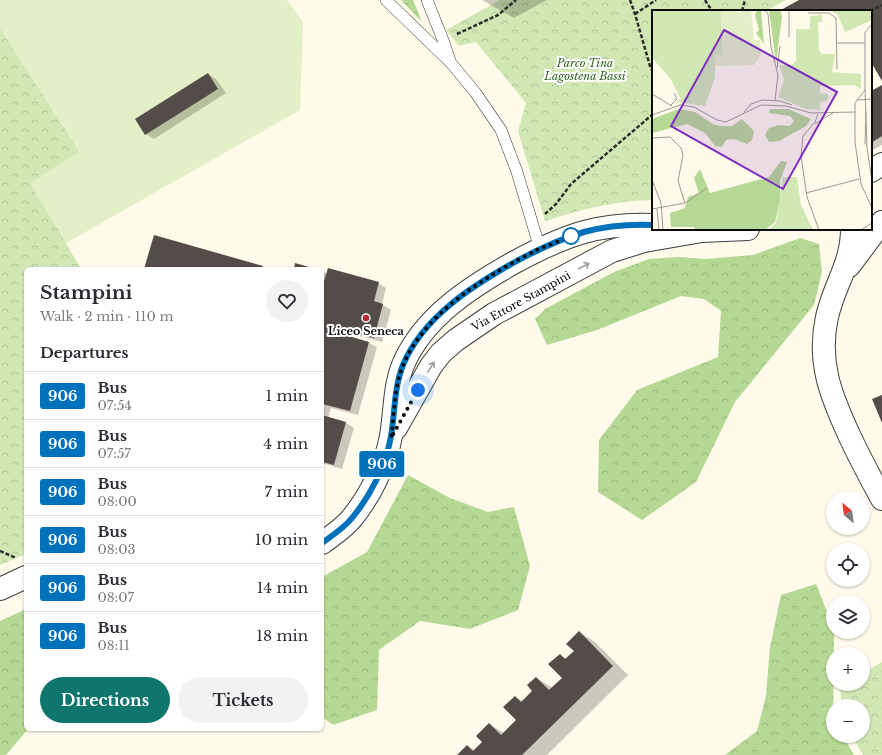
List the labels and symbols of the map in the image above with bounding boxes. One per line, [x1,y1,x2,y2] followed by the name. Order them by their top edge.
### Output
[652,10,872,230] inset map
[543,56,626,83] park label: Parco Tina Lagostena Bassi
[562,227,580,245] unlabelled marker
[578,261,590,269] one-way arrow
[468,268,573,335] street label: Via Ettore Stampini
[361,313,371,323] marker: Liceo Seneca
[328,324,405,338] place label: Liceo Seneca
[427,361,435,373] one-way arrow
[408,380,428,400] your location
[359,451,405,477] line badge: 906
[826,491,870,535] north arrow

